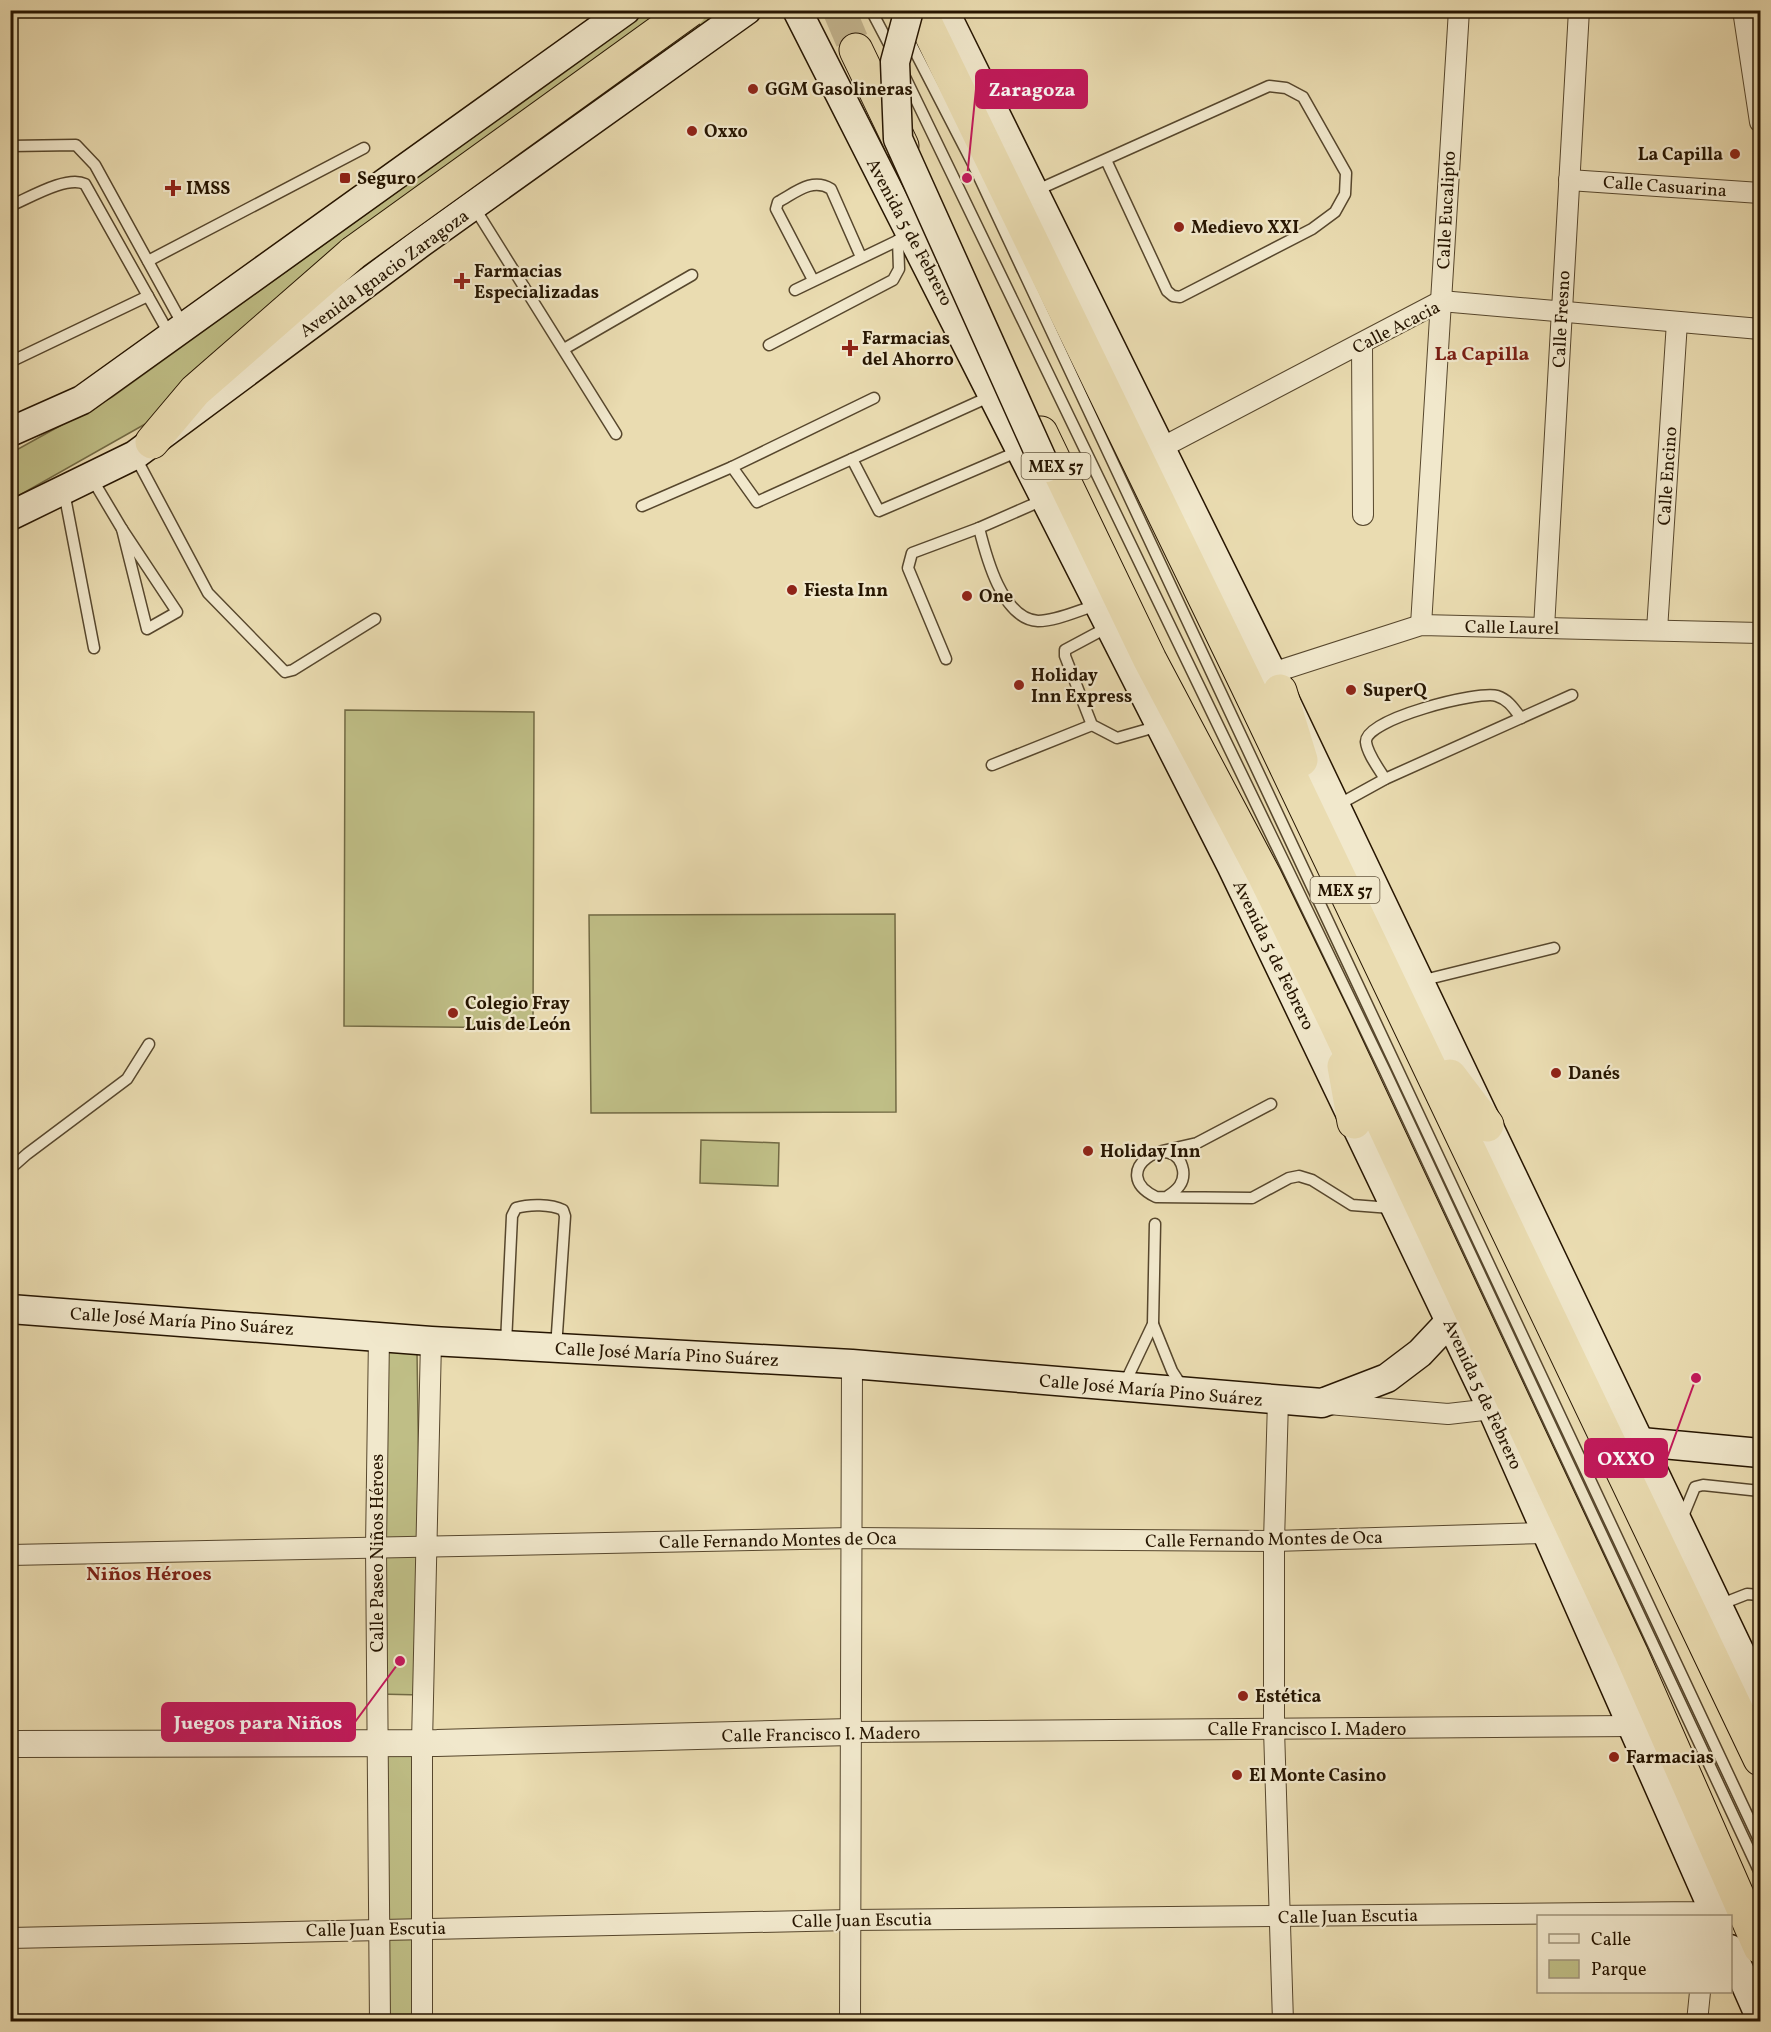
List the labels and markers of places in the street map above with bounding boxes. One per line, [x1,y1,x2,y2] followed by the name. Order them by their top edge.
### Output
[976,70,1087,108] callout: Zaragoza
[765,78,913,103] place label: GGM Gasolineras
[746,82,760,96] marker: GGM Gasolineras
[704,120,748,145] place label: Oxxo
[685,124,699,138] marker: Oxxo
[1638,143,1723,168] place label: La Capilla
[1728,147,1742,161] marker: La Capilla
[357,167,416,192] place label: Seguro
[338,171,352,185] marker: Seguro
[186,177,230,202] place label: IMSS
[164,179,182,197] marker: IMSS
[1191,216,1299,241] place label: Medievo XXI
[1172,220,1186,234] marker: Medievo XXI
[474,260,599,306] place label: Farmacias Especializadas
[455,274,469,288] marker: Farmacias Especializadas
[862,327,954,373] place label: Farmacias del Ahorro
[843,341,857,355] marker: Farmacias del Ahorro
[804,579,888,604] place label: Fiesta Inn
[785,583,799,597] marker: Fiesta Inn
[979,585,1013,610] place label: One
[960,589,974,603] marker: One
[1031,664,1132,710] place label: Holiday Inn Express
[1012,678,1026,692] marker: Holiday Inn Express
[1363,679,1427,704] place label: SuperQ
[1344,683,1358,697] marker: SuperQ
[465,992,571,1038] place label: Colegio Fray Luis de León
[446,1006,460,1020] marker: Colegio Fray Luis de León
[1568,1062,1620,1087] place label: Danés
[1549,1066,1563,1080] marker: Danés
[1100,1140,1201,1165] place label: Holiday Inn
[1081,1144,1095,1158] marker: Holiday Inn
[1585,1439,1667,1477] callout: OXXO
[1255,1685,1321,1710] place label: Estética
[1236,1689,1250,1703] marker: Estética
[162,1703,355,1741] callout: Juegos para Niños
[1626,1746,1714,1771] place label: Farmacias
[1607,1750,1621,1764] marker: Farmacias
[1249,1764,1386,1789] place label: El Monte Casino
[1230,1768,1244,1782] marker: El Monte Casino

